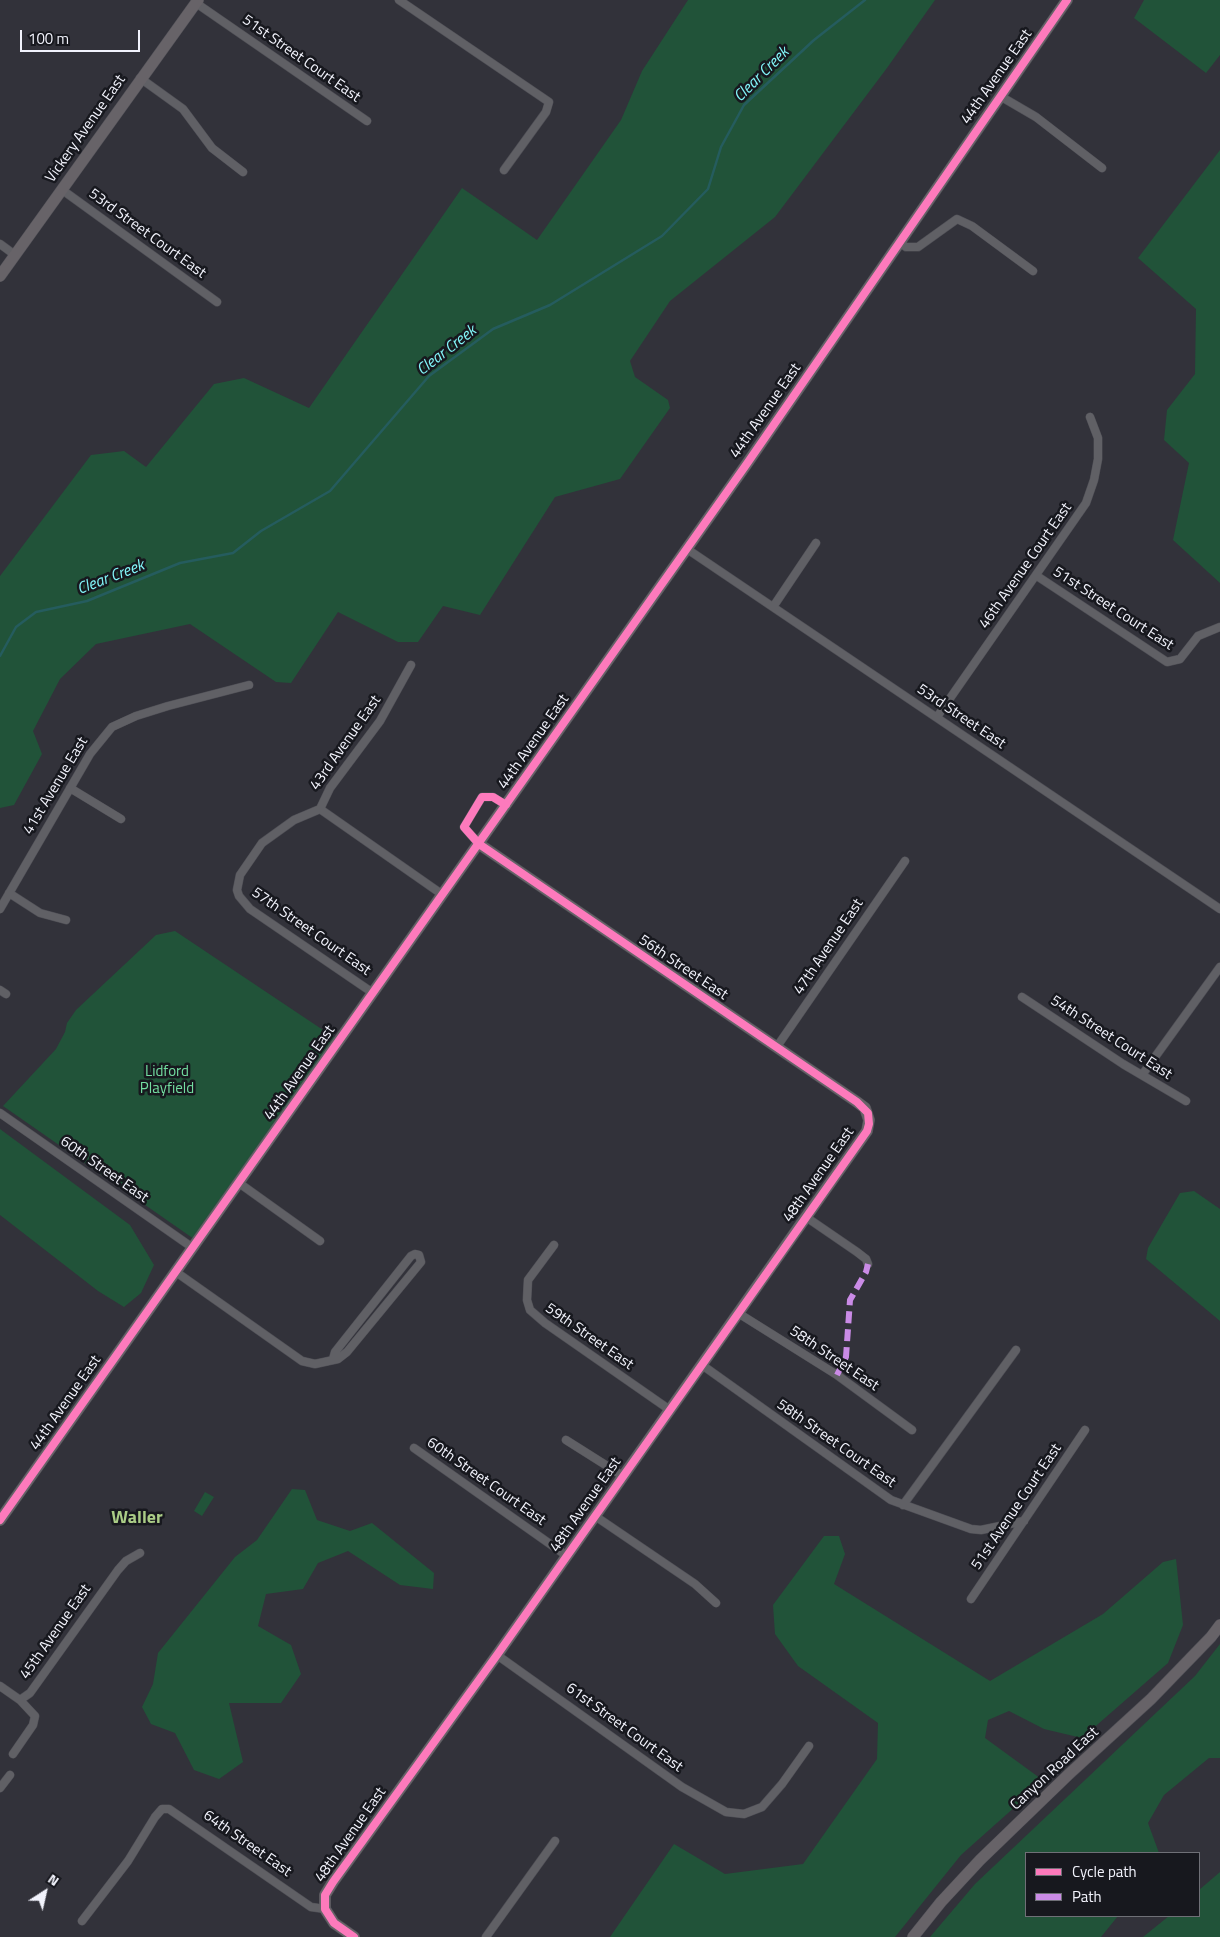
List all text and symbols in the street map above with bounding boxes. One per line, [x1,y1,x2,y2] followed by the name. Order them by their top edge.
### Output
[238,11,364,107] street label: 51st Street Court East
[22,20,142,52] scale bar
[958,26,1036,128] street label: 44th Avenue East
[28,27,69,50] text: 100 m
[730,43,794,107] water label: Clear Creek
[42,72,130,186] street label: Vickery Avenue East
[85,185,209,283] street label: 53rd Street Court East
[413,322,481,380] water label: Clear Creek
[727,360,805,462] street label: 44th Avenue East
[976,500,1076,632] street label: 46th Avenue Court East
[75,556,147,600] water label: Clear Creek
[1049,563,1177,655] street label: 51st Street Court East
[913,681,1009,753] street label: 53rd Street East
[495,691,573,793] street label: 44th Avenue East
[307,692,385,794] street label: 43rd Avenue East
[20,734,92,838] street label: 41st Avenue East
[248,884,374,980] street label: 57th Street Court East
[790,896,868,998] street label: 47th Avenue East
[635,932,731,1004] street label: 56th Street East
[1047,992,1175,1084] street label: 54th Street Court East
[261,1022,339,1124] street label: 44th Avenue East
[140,1063,194,1098] park label: Lidford Playfield
[780,1124,858,1226] street label: 48th Avenue East
[56,1133,152,1207] street label: 60th Street East
[541,1300,637,1374] street label: 59th Street East
[786,1323,882,1395] street label: 58th Street East
[27,1352,105,1454] street label: 44th Avenue East
[773,1396,899,1492] street label: 58th Street Court East
[423,1434,549,1530] street label: 60th Street Court East
[968,1441,1066,1573] street label: 51st Avenue Court East
[547,1454,625,1556] street label: 48th Avenue East
[111,1508,163,1530] district label: Waller
[17,1581,95,1683] street label: 45th Avenue East
[562,1680,686,1776] street label: 61st Street Court East
[1007,1724,1103,1814] street label: Canyon Road East
[312,1784,390,1886] street label: 48th Avenue East
[199,1807,295,1881] street label: 64th Street East
[1025,1852,1200,1917] legend
[1072,1860,1137,1883] text: Cycle path
[20,1867,70,1917] north arrow
[44,1868,64,1891] text: N
[1072,1885,1102,1908] text: Path

